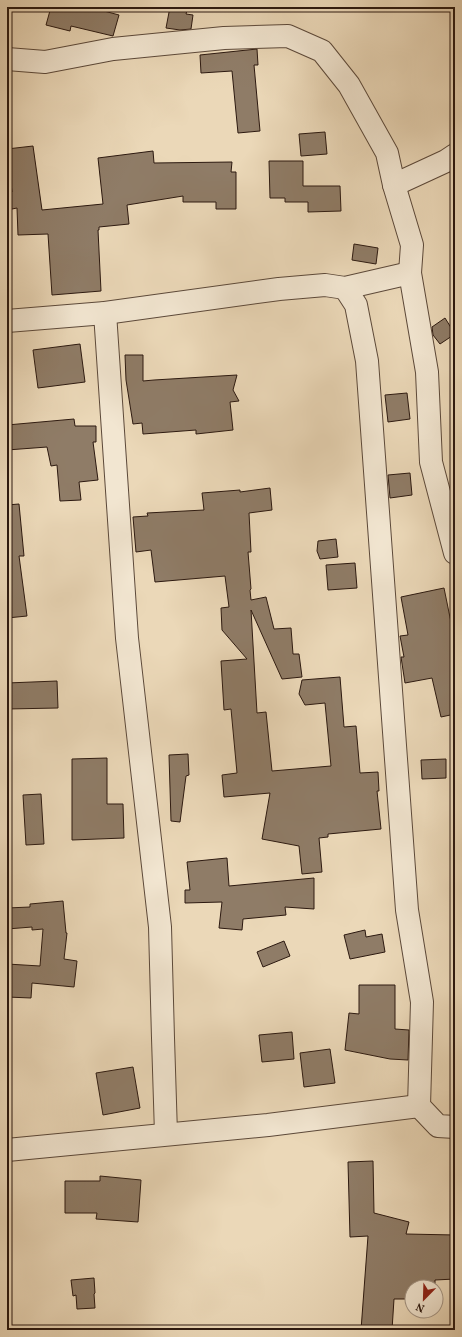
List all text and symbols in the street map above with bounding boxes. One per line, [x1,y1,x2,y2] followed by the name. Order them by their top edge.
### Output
[404,1279,444,1319] north arrow
[414,1298,427,1315] text: N

